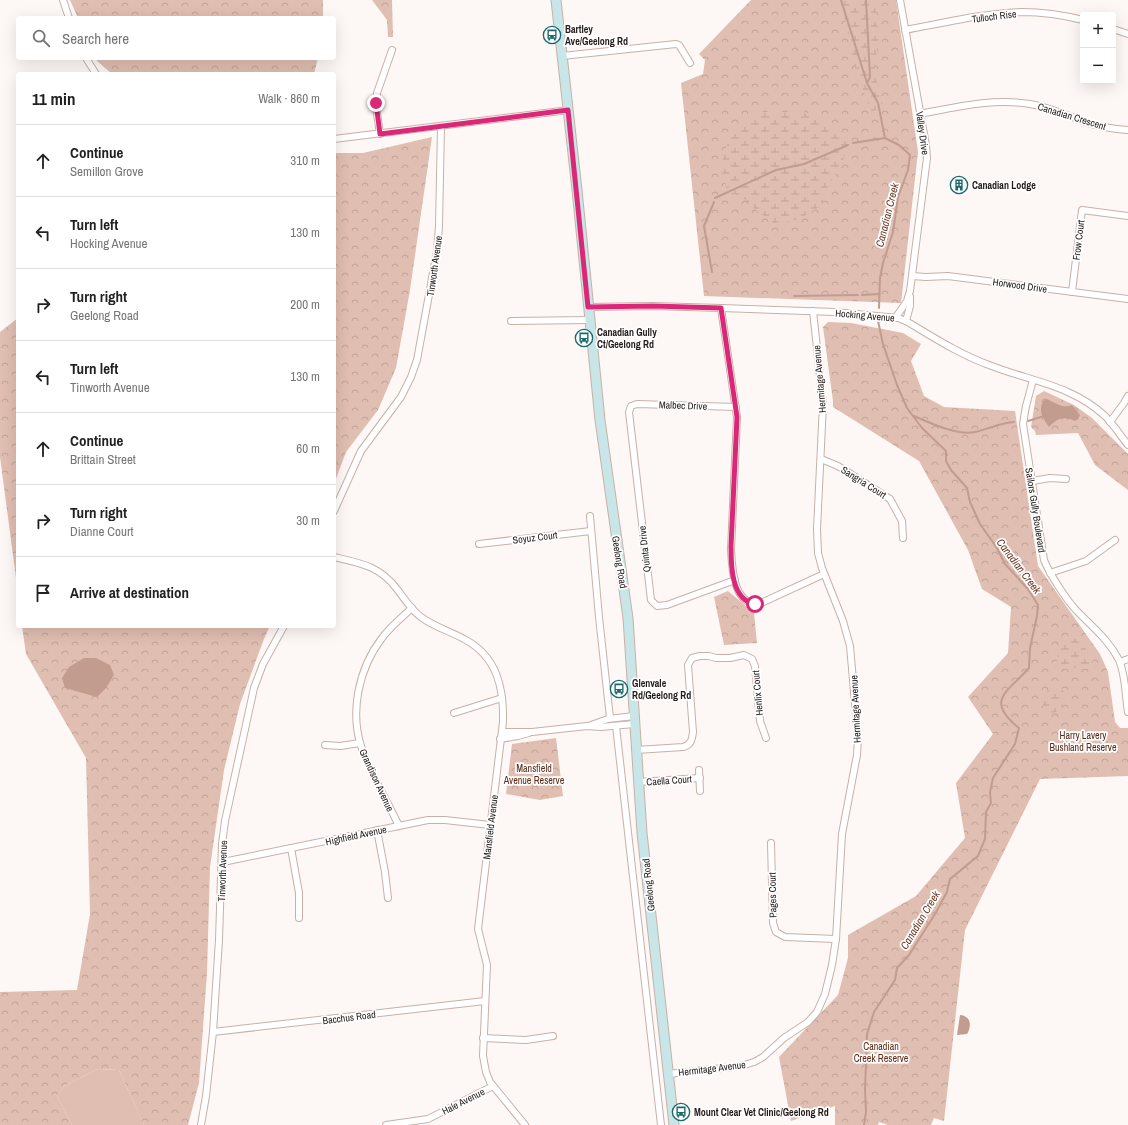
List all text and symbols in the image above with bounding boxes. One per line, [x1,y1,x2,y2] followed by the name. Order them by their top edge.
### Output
[971,7,1018,26] street label: Tulloch Rise
[1080,12,1116,84] map controls
[1080,12,1116,48] button: +
[16,16,336,60] search box
[565,23,628,48] place label: Bartley Ave/Geelong Rd
[542,25,562,45] bus stop icon: Bartley Ave/Geelong Rd
[30,27,52,49] icon: search
[62,28,129,49] text: Search here
[1080,48,1116,84] button: −
[32,87,75,110] text: 11 min
[258,90,320,107] text: Walk · 860 m
[367,94,385,112] route end
[1036,100,1108,133] street label: Canadian Crescent
[913,111,932,156] street label: Valley Drive
[70,142,123,163] text: Continue
[32,150,54,172] icon: ahead
[290,152,320,169] text: 310 m
[70,163,143,180] text: Semillon Grove
[949,175,969,195] building icon: Canadian Lodge
[972,179,1036,192] place label: Canadian Lodge
[872,181,902,249] water label: Canadian Creek
[70,214,118,235] text: Turn left
[1070,218,1088,261] street label: Frow Court
[32,222,54,244] icon: left
[290,224,320,241] text: 130 m
[424,234,445,297] street label: Tinworth Avenue
[70,235,147,252] text: Hocking Avenue
[992,275,1048,296] street label: Horwood Drive
[70,286,127,307] text: Turn right
[32,294,54,316] icon: right
[290,296,320,313] text: 200 m
[835,306,896,325] street label: Hocking Avenue
[70,307,139,324] text: Geelong Road
[597,326,657,351] place label: Canadian Gully Ct/Geelong Rd
[574,328,594,348] bus stop icon: Canadian Gully Ct/Geelong Rd
[810,344,829,413] street label: Hermitage Avenue
[70,358,118,379] text: Turn left
[32,366,54,388] icon: left
[290,368,320,385] text: 130 m
[70,379,150,396] text: Tinworth Avenue
[659,398,708,413] street label: Malbec Drive
[70,430,123,451] text: Continue
[32,438,54,460] icon: ahead
[296,440,320,457] text: 60 m
[70,451,136,468] text: Brittain Street
[839,463,889,502] street label: Sangria Court
[1022,467,1049,553] street label: Sailors Gully Boulevard
[70,502,127,523] text: Turn right
[32,510,54,532] icon: right
[296,512,320,529] text: 30 m
[70,523,133,540] text: Dianne Court
[636,525,653,573] street label: Quinta Drive
[512,528,559,547] street label: Soyuz Court
[609,535,630,589] street label: Geelong Road
[994,536,1045,597] water label: Canadian Creek
[32,582,54,604] icon: arrive
[70,582,189,603] text: Arrive at destination
[746,595,764,613] route start
[749,669,766,716] street label: Henlix Court
[847,674,864,743] street label: Hermitage Avenue
[632,677,691,702] place label: Glenvale Rd/Geelong Rd
[609,679,629,699] bus stop icon: Glenvale Rd/Geelong Rd
[1050,729,1117,754] park label: Harry Lavery Bushland Reserve
[356,747,397,814] street label: Grandison Avenue
[503,762,565,787] park label: Mansfield Avenue Reserve
[646,772,693,789] street label: Caella Court
[480,794,501,860] street label: Mansfield Avenue
[324,823,388,848] street label: Highfield Avenue
[215,840,230,902] street label: Tinworth Avenue
[639,858,658,912] street label: Geelong Road
[766,871,779,918] street label: Pages Court
[897,888,943,952] water label: Canadian Creek
[322,1008,376,1027] street label: Bacchus Road
[854,1040,909,1065] park label: Canadian Creek Reserve
[678,1058,747,1079] street label: Hermitage Avenue
[440,1085,487,1118] street label: Hale Avenue
[671,1102,691,1122] bus stop icon: Mount Clear Vet Clinic/Geelong Rd
[694,1106,829,1119] place label: Mount Clear Vet Clinic/Geelong Rd

